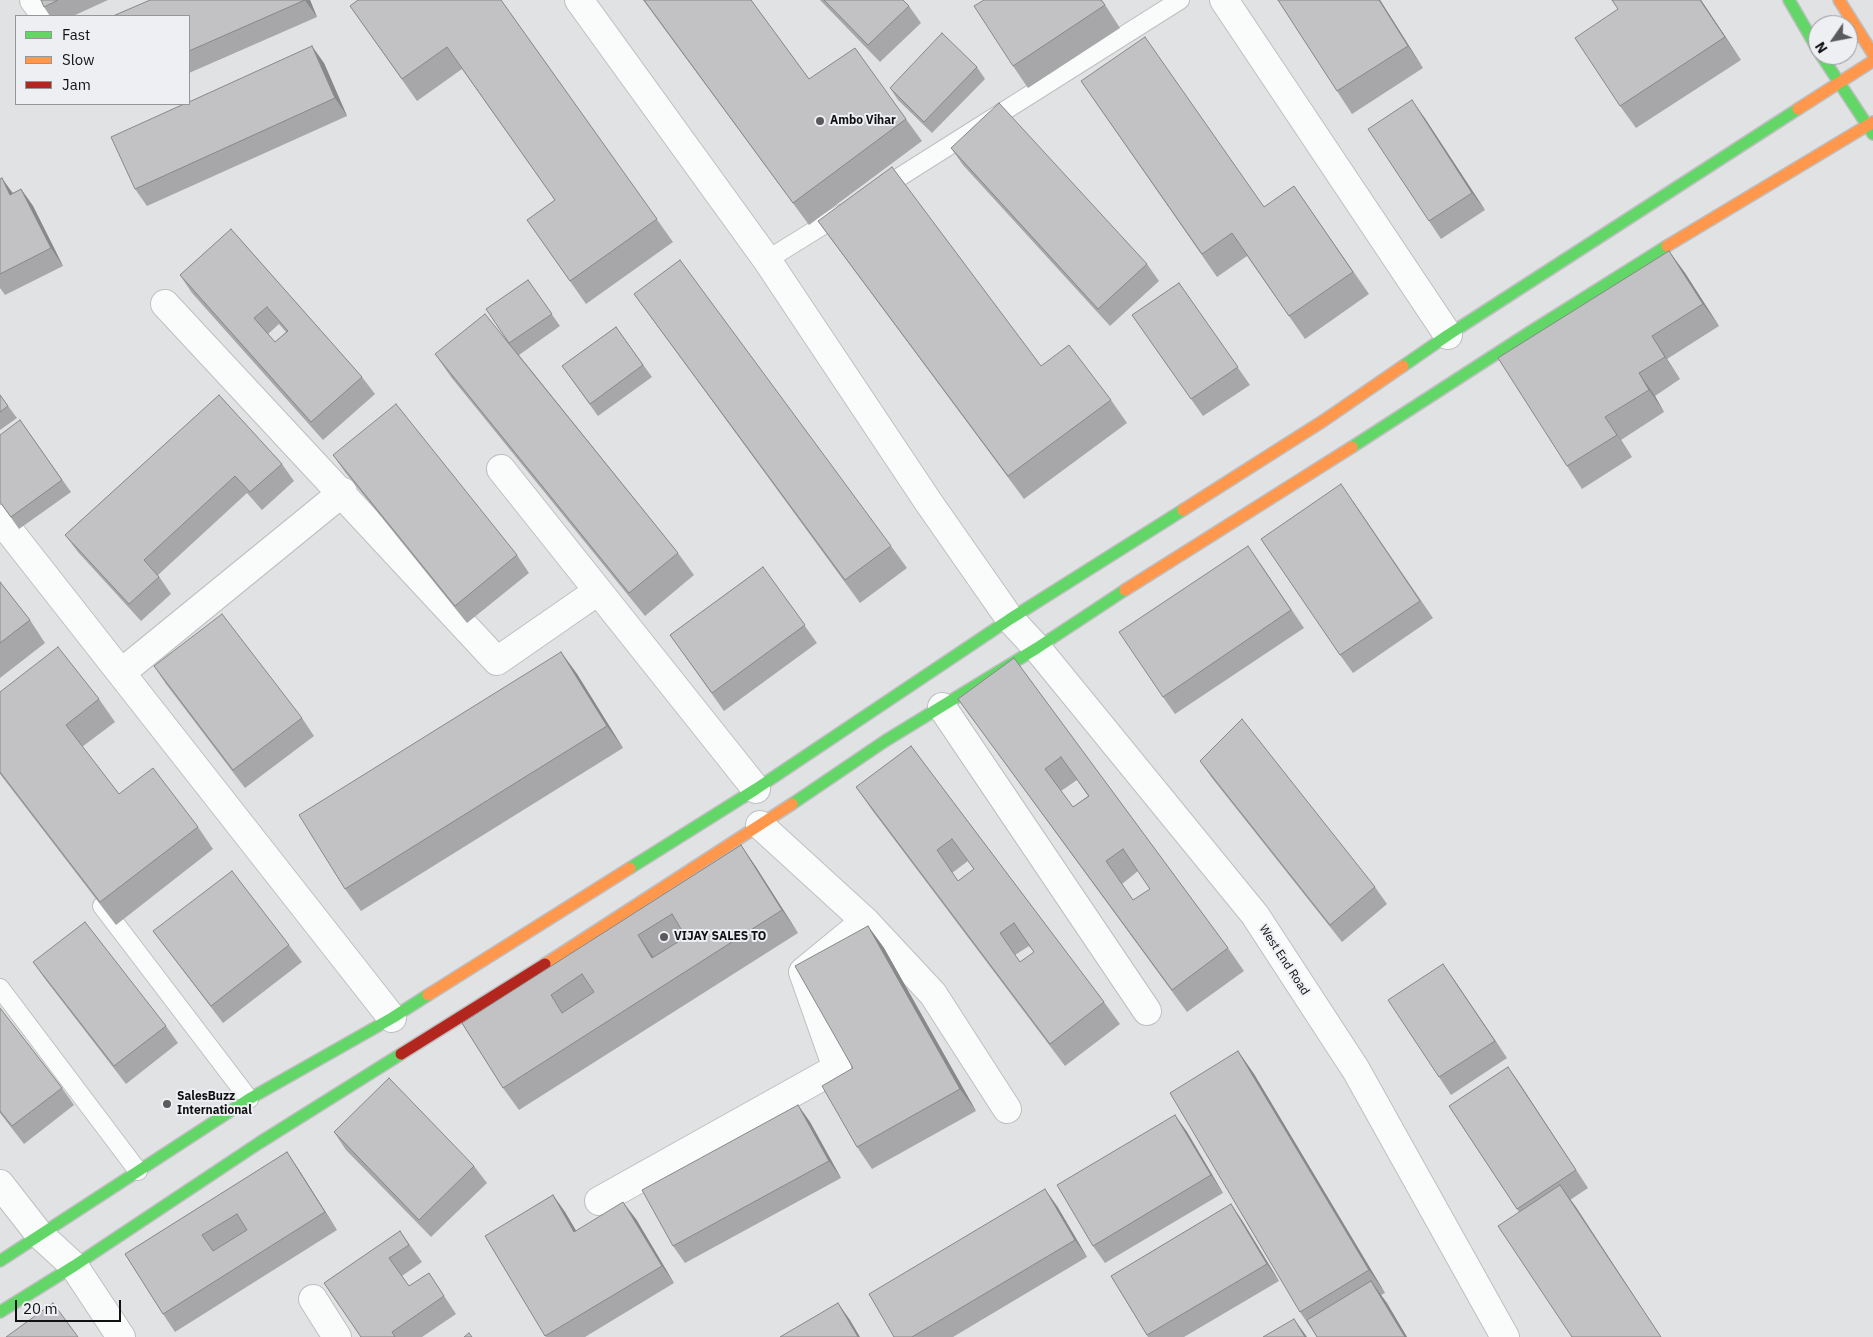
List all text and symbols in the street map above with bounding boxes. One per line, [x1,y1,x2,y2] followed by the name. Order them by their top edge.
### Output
[15,15,190,105] legend
[1808,15,1858,65] north arrow
[62,25,90,44] text: Fast
[1811,38,1832,57] text: N
[62,50,95,69] text: Slow
[62,75,91,94] text: Jam
[830,114,896,128] place label: Ambo Vihar
[814,115,826,127] marker: Ambo Vihar
[1256,922,1312,998] street label: West End Road
[674,930,766,944] place label: VIJAY SALES TO
[658,931,670,943] marker: VIJAY SALES TO
[177,1090,252,1118] place label: SalesBuzz International
[161,1098,173,1110] marker: SalesBuzz International
[18,1290,124,1322] scale bar
[23,1299,58,1318] text: 20 m

